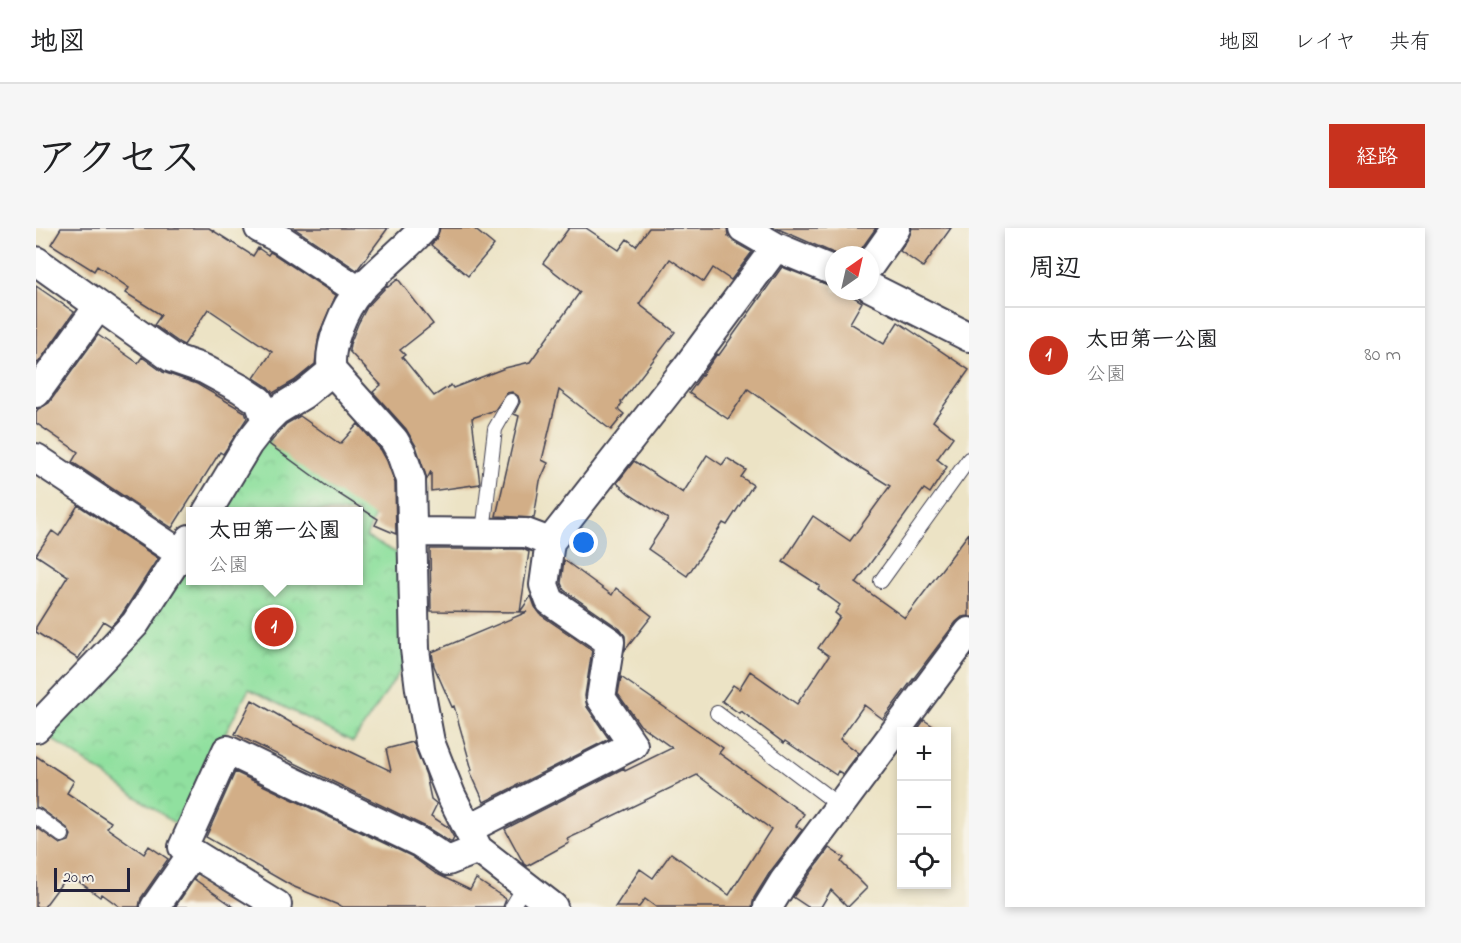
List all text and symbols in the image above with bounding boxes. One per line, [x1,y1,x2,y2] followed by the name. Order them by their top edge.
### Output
[30,23,86,64] text: 地図
[1219,28,1261,58] text: 地図
[1294,28,1356,58] text: レイヤ
[1389,28,1431,58] text: 共有
[1329,124,1425,188] button: 経路
[36,130,201,191] text: アクセス
[825,246,879,300] north arrow
[1029,251,1081,289] text: 周辺
[1086,325,1218,357] text: 太田第一公園
[1045,341,1052,370] text: 1
[1364,341,1401,370] text: 80 m
[1086,361,1126,390] text: 公園
[186,507,363,585] popup
[208,516,341,548] text: 太田第一公園
[569,528,598,557] your location
[208,552,248,581] text: 公園
[254,604,294,650] pin: 1
[897,727,951,889] map controls
[897,727,951,781] button: +
[897,781,951,835] button: −
[897,835,951,889] button: locate
[54,865,130,892] scale bar
[63,866,94,890] text: 20 m

